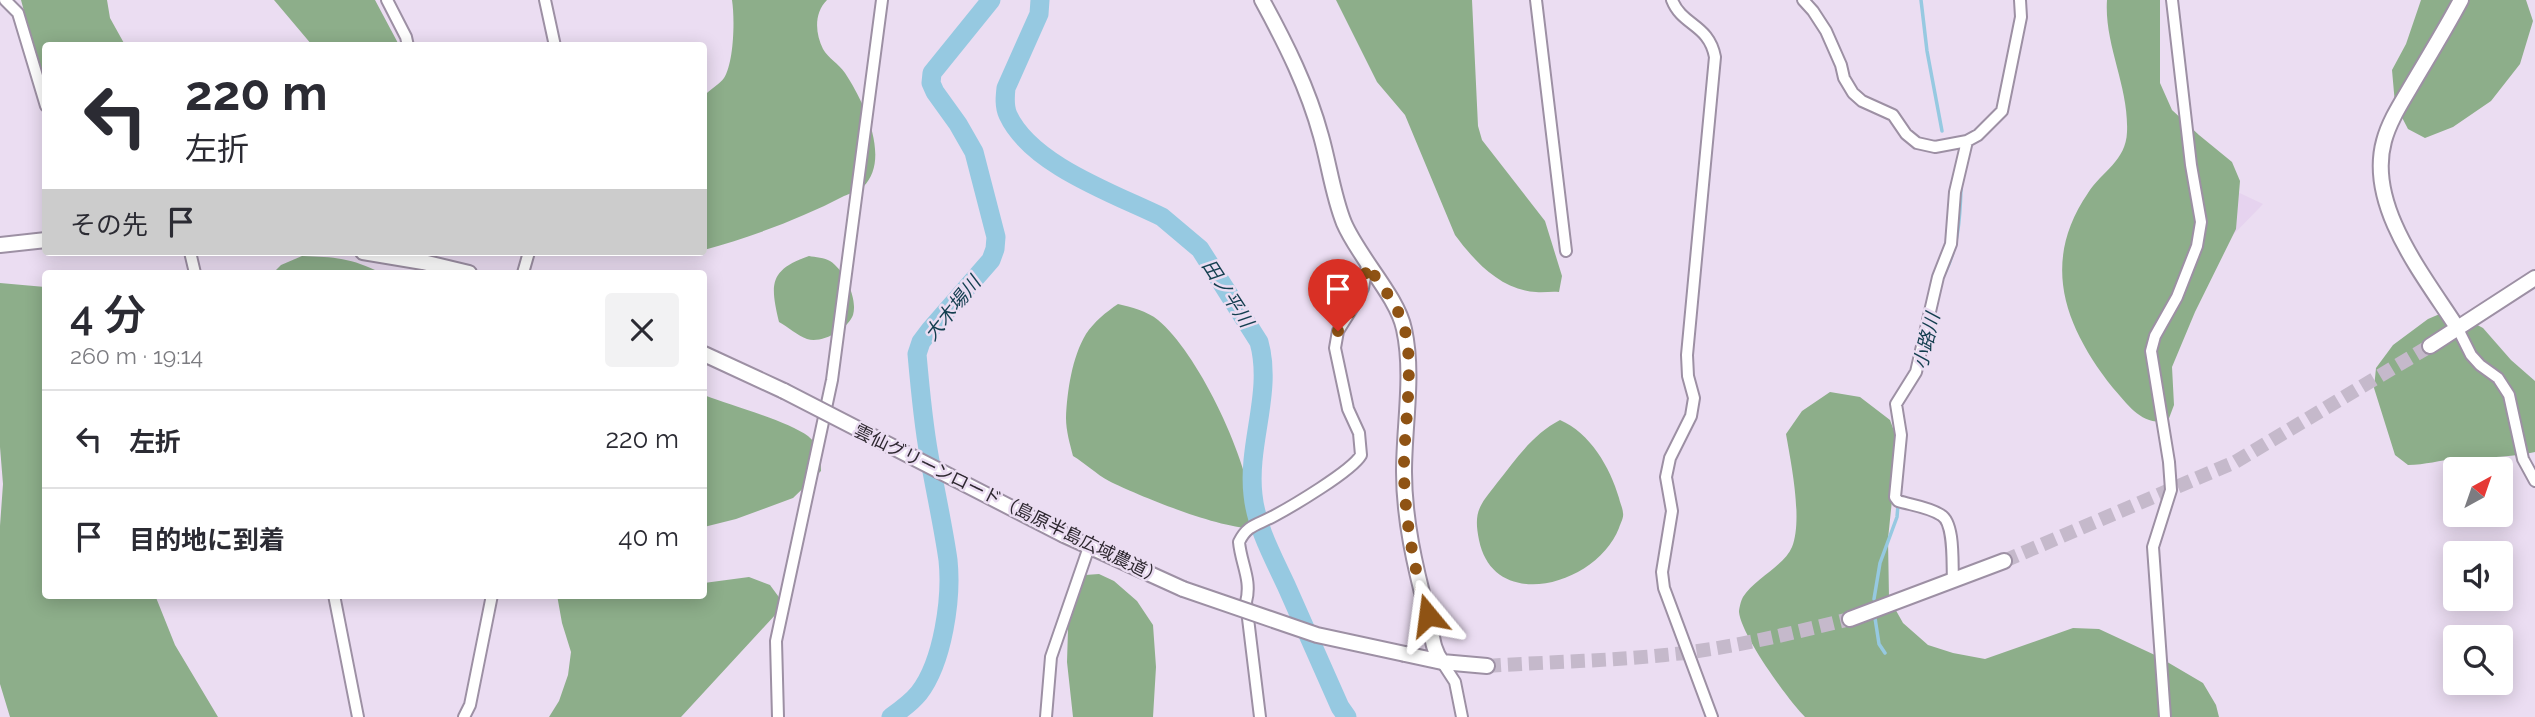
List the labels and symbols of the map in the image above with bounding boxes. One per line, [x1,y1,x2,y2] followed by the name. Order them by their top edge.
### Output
[1198,255,1259,333] water label: 田ノ平川
[1308,259,1368,331] pin
[920,270,986,344] water label: 大木場川
[1908,309,1944,371] water label: 小路川
[851,420,1167,588] street label: 雲仙グリーンロード（島原半島広域農道）
[2443,457,2513,527] north arrow
[1391,578,1465,652] position arrow

